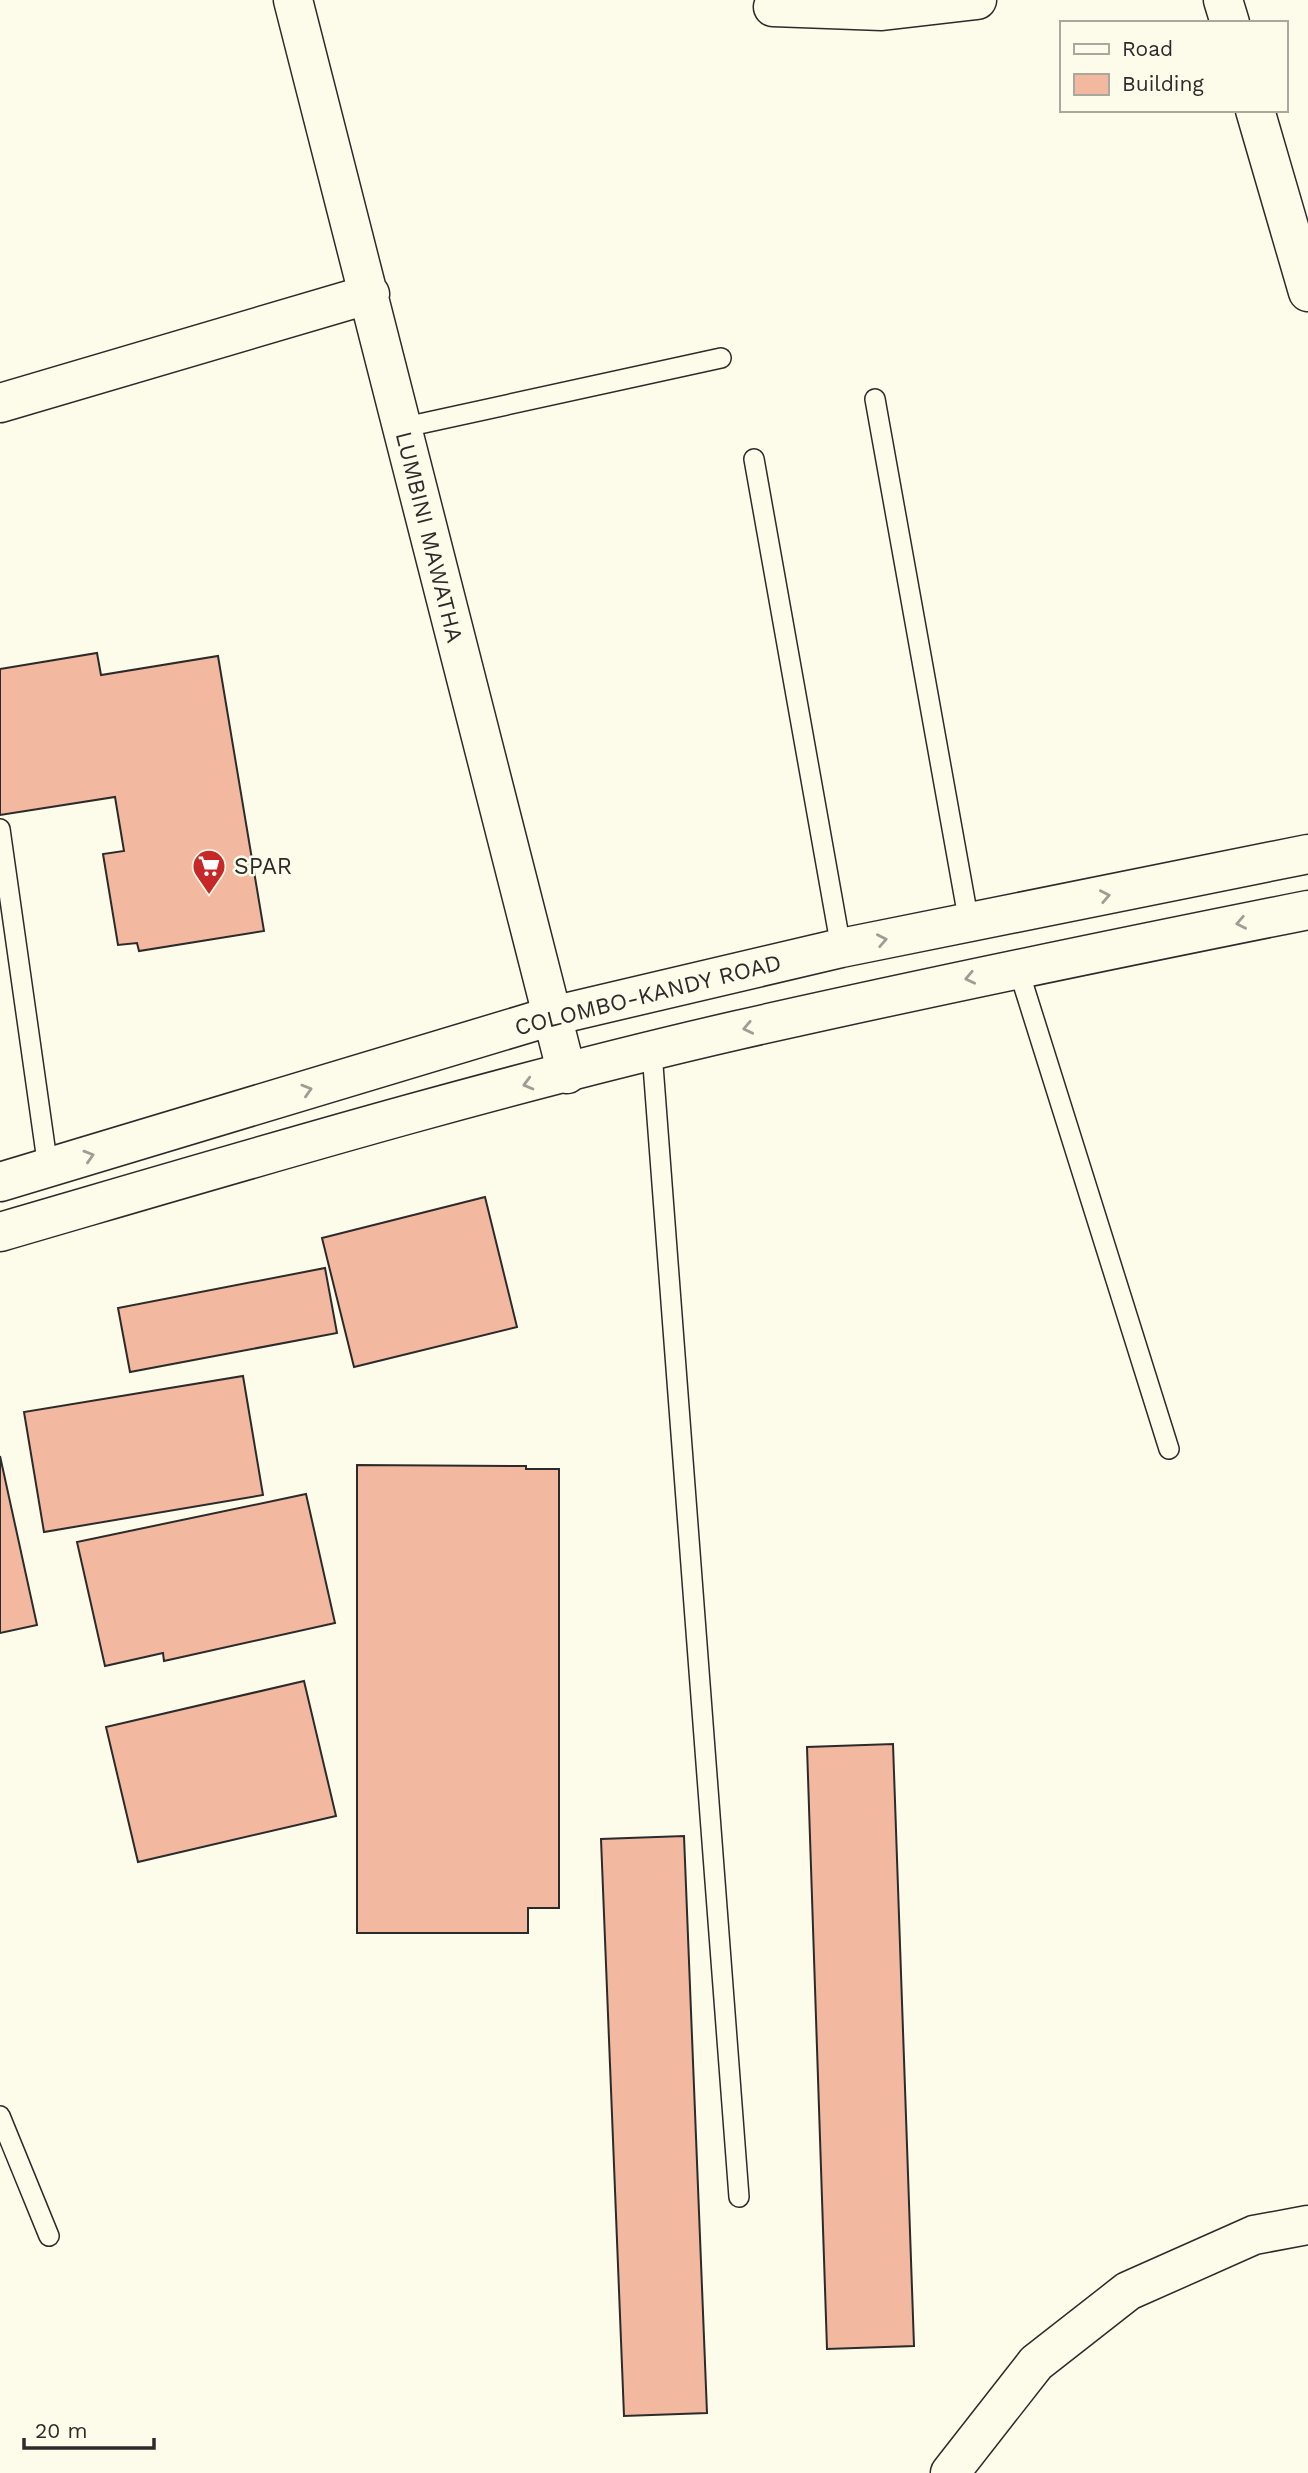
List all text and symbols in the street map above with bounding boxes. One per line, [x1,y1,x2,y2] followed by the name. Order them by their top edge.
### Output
[1060,21,1287,112] legend
[1122,36,1173,61] text: Road
[1122,71,1204,96] text: Building
[390,429,468,645] street label: LUMBINI MAWATHA
[190,847,228,896] supermarket icon: SPAR
[234,853,292,880] place label: SPAR
[1099,889,1111,904] one-way arrow
[1235,915,1247,930] one-way arrow
[876,934,888,949] one-way arrow
[512,949,784,1041] street label: COLOMBO-KANDY ROAD
[964,970,976,985] one-way arrow
[742,1020,754,1035] one-way arrow
[522,1076,534,1091] one-way arrow
[300,1084,312,1099] one-way arrow
[83,1149,95,1164] one-way arrow
[24,2406,154,2450] scale bar
[35,2418,87,2443] text: 20 m

